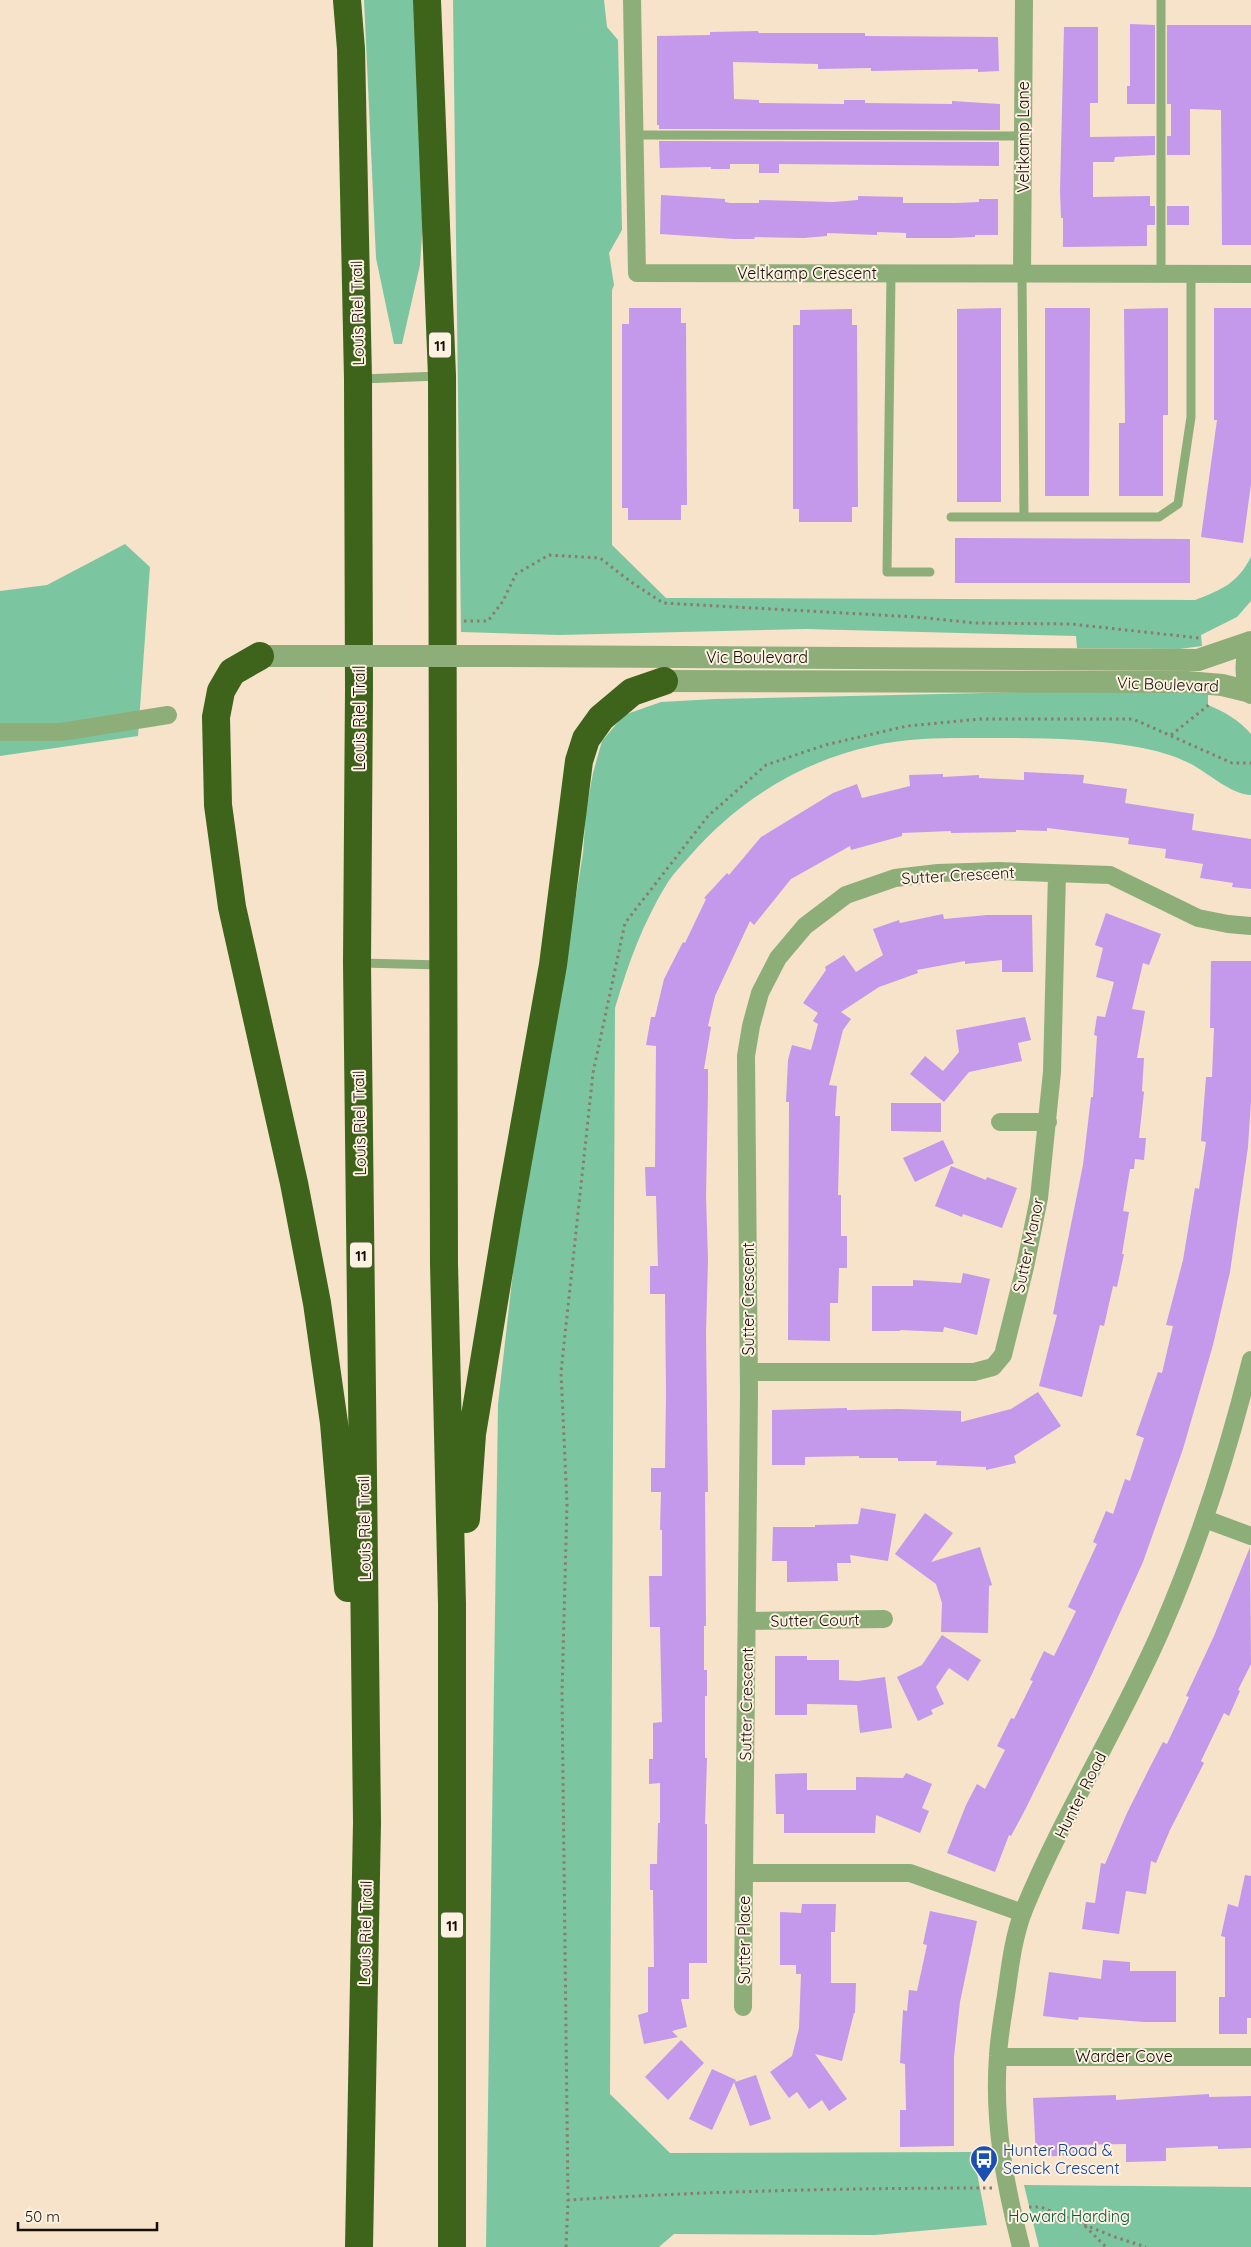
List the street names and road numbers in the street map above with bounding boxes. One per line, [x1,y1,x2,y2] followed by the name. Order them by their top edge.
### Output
[1013,81,1033,193] street label: Veltkamp Lane
[346,260,368,366] street label: Louis Riel Trail
[737,263,877,283] street label: Veltkamp Crescent
[429,332,451,358] road number: 11
[706,647,808,667] street label: Vic Boulevard
[349,665,369,771] street label: Louis Riel Trail
[1117,672,1219,696] street label: Vic Boulevard
[901,862,1015,888] street label: Sutter Crescent
[348,1070,370,1176] street label: Louis Riel Trail
[1008,1196,1048,1294] street label: Sutter Manor
[350,1242,372,1268] road number: 11
[738,1242,758,1356] street label: Sutter Crescent
[353,1475,375,1581] street label: Louis Riel Trail
[770,1609,860,1631] street label: Sutter Court
[735,1647,757,1761] street label: Sutter Crescent
[1050,1748,1110,1842] street label: Hunter Road
[354,1880,376,1986] street label: Louis Riel Trail
[734,1896,754,1984] street label: Sutter Place
[441,1912,463,1938] road number: 11
[1075,2046,1173,2066] street label: Warder Cove

